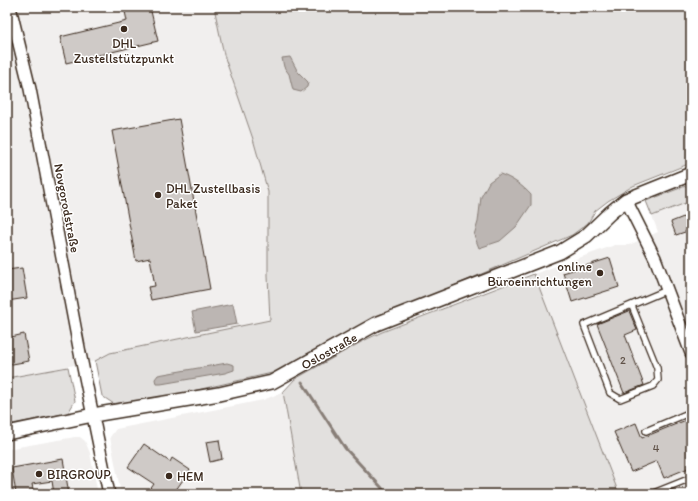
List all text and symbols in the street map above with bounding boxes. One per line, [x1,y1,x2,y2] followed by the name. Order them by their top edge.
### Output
[119,24,129,34] marker: DHL Zustellstützpunkt
[74,36,174,66] place label: DHL Zustellstützpunkt
[51,162,83,254] street label: Novgorodstraße
[166,181,261,211] place label: DHL Zustellbasis Paket
[153,190,163,200] marker: DHL Zustellbasis Paket
[487,259,593,289] place label: online Büroeinrichtungen
[595,268,605,278] marker: online Büroeinrichtungen
[298,329,360,373] street label: Oslostraße
[620,354,626,367] house number: 2
[653,442,660,455] house number: 4
[47,467,111,482] place label: BIRGROUP
[34,469,44,479] marker: BIRGROUP
[177,469,204,484] place label: HEM
[164,471,174,481] marker: HEM

